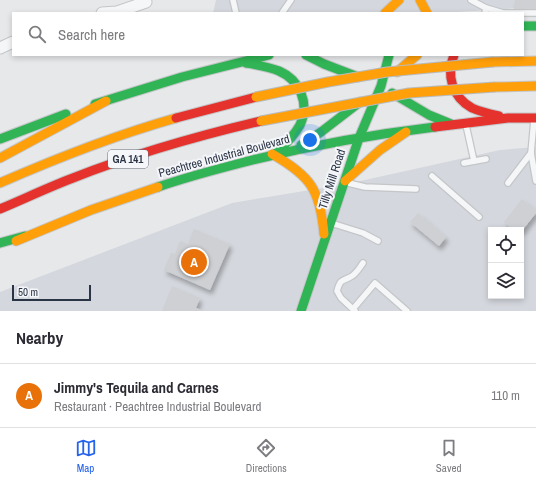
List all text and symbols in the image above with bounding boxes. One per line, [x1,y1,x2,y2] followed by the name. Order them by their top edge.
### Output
[12,12,524,56] search box
[26,23,48,45] icon: search
[58,24,125,45] text: Search here
[300,130,320,150] your location
[157,131,291,181] street label: Peachtree Industrial Boulevard
[315,147,349,211] street label: Tilly Mill Road
[108,150,148,168] road number: GA 141
[488,227,524,299] map controls
[488,227,524,263] button: locate
[181,247,207,277] pin: A
[488,263,524,299] button: layers
[12,283,91,302] scale bar
[18,285,38,299] text: 50 m
[16,326,63,349] text: Nearby
[54,377,219,398] text: Jimmy's Tequila and Carnes
[25,387,33,404] text: A
[491,387,520,404] text: 110 m
[54,398,261,415] text: Restaurant · Peachtree Industrial Boulevard
[75,437,97,475] tab: Map
[246,437,287,475] tab: Directions
[436,437,461,475] tab: Saved

